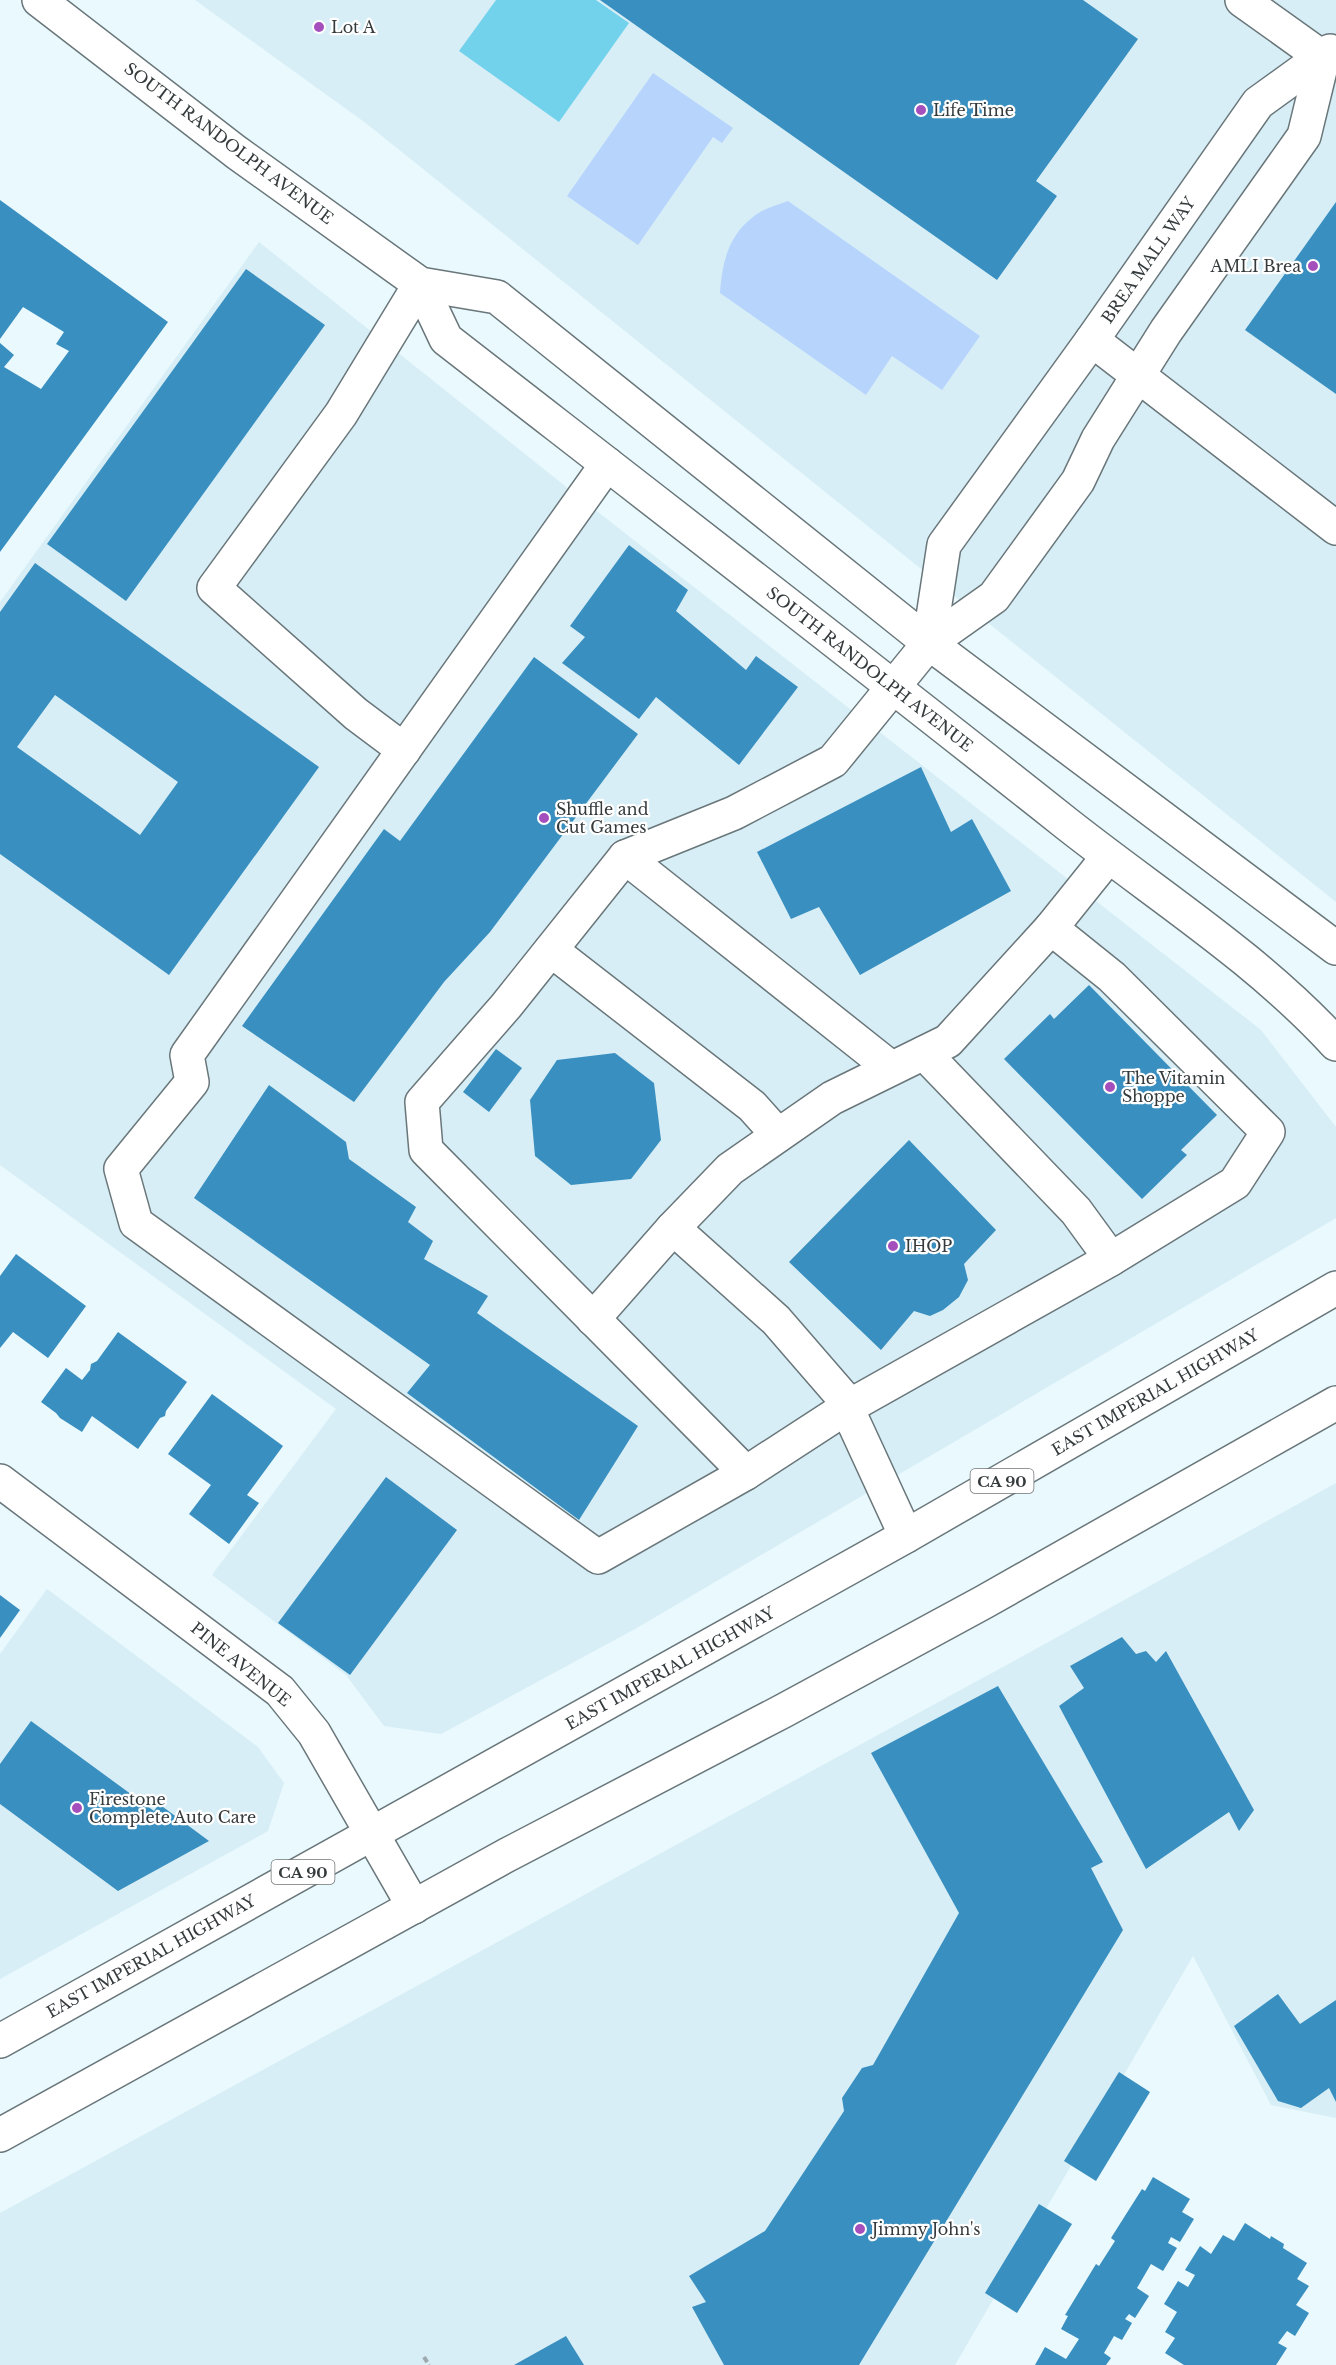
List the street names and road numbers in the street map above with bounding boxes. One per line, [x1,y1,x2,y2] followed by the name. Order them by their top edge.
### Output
[121,58,337,228] street label: SOUTH RANDOLPH AVENUE
[1097,193,1199,327] street label: BREA MALL WAY
[763,582,977,756] street label: SOUTH RANDOLPH AVENUE
[1048,1324,1262,1460] street label: EAST IMPERIAL HIGHWAY
[970,1469,1034,1493] road number: CA 90
[562,1602,778,1734] street label: EAST IMPERIAL HIGHWAY
[187,1618,295,1710] street label: PINE AVENUE
[272,1860,334,1884] road number: CA 90
[43,1890,259,2022] street label: EAST IMPERIAL HIGHWAY

